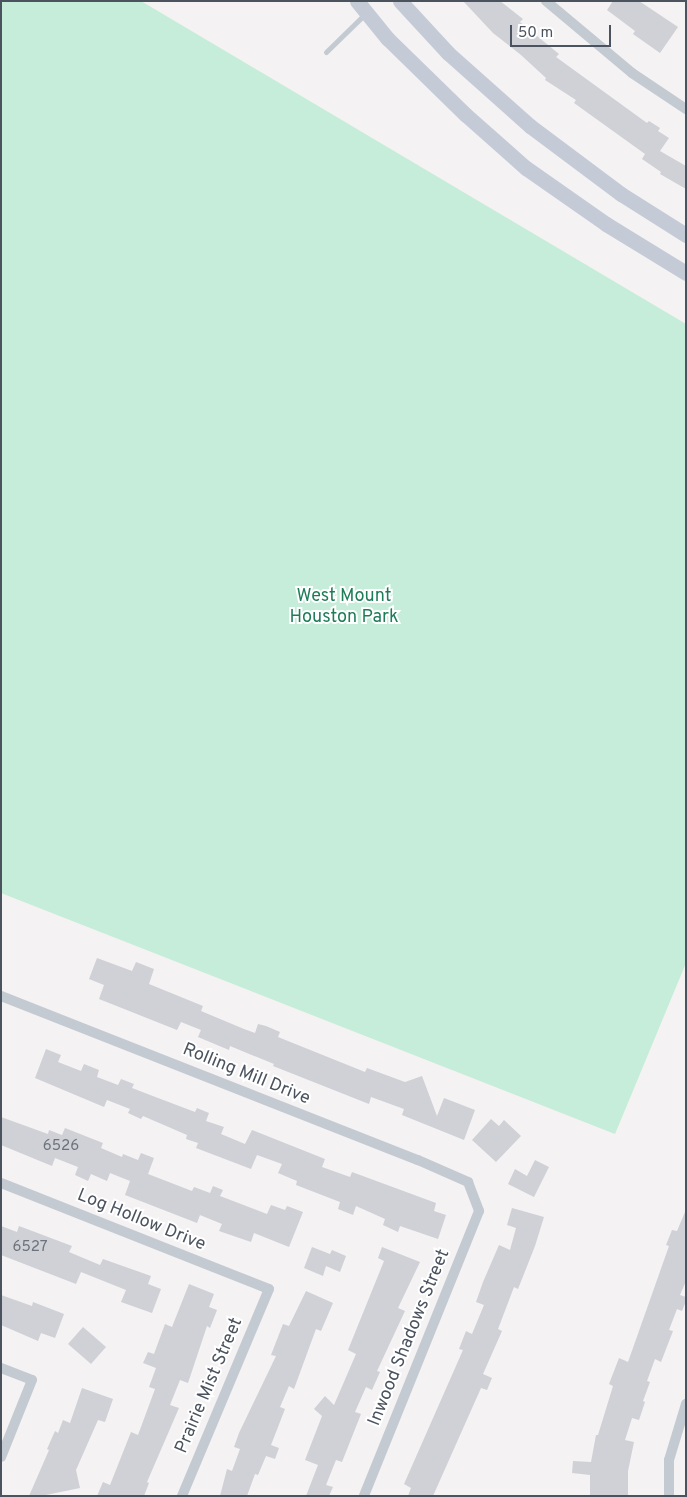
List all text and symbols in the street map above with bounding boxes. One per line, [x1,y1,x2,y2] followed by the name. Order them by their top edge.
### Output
[512,15,613,47] scale bar
[518,24,553,43] text: 50 m
[289,587,399,630] park label: West Mount Houston Park
[179,1040,313,1110] street label: Rolling Mill Drive
[43,1138,79,1156] house number: 6526
[74,1185,208,1257] street label: Log Hollow Drive
[12,1239,48,1257] house number: 6527
[365,1247,455,1429] street label: Inwood Shadows Street
[172,1315,248,1457] street label: Prairie Mist Street

